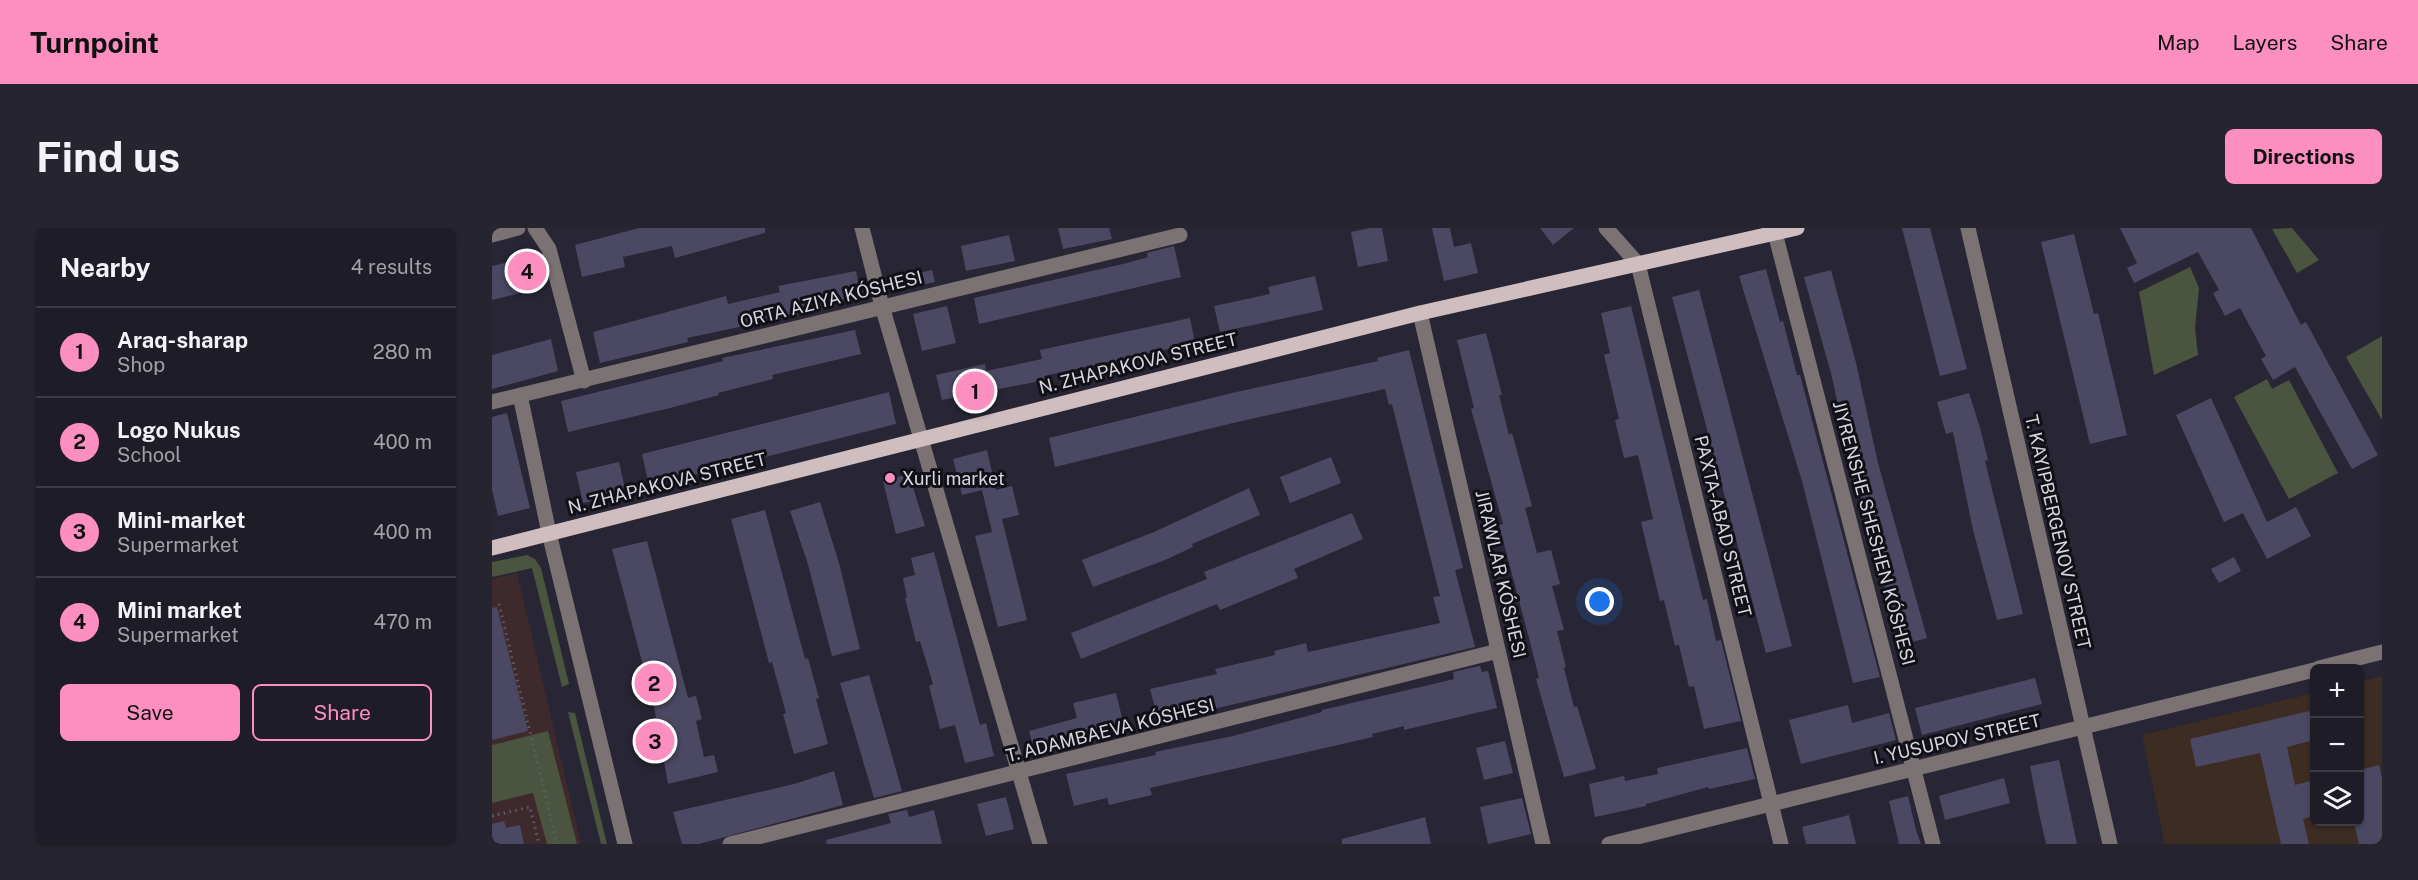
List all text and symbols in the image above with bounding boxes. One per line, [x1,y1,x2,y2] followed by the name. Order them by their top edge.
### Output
[30,26,159,59] text: Turnpoint
[2157,30,2200,55] text: Map
[2233,30,2297,55] text: Layers
[2330,30,2388,55] text: Share
[2225,129,2382,184] button: Directions
[36,132,180,181] text: Find us
[507,248,546,294] pin: 4
[60,252,150,283] text: Nearby
[351,255,432,279] text: 4 results
[737,265,924,332] street label: ORTA AZIYA KÓSHESI
[117,327,248,353] text: Araq-sharap
[1037,328,1240,398] street label: N. ZHAPAKOVA STREET
[75,340,84,364] text: 1
[373,340,432,364] text: 280 m
[117,353,165,377] text: Shop
[956,368,994,414] pin: 1
[1829,398,1920,668] street label: JIYRENSHE SHESHEN KÓSHESI
[2021,413,2095,652] street label: T. KAYIPBERGENOV STREET
[117,417,241,443] text: Logo Nukus
[73,430,86,454] text: 2
[373,430,432,454] text: 400 m
[1690,433,1756,619] street label: PAXTA-ABAD STREET
[117,443,181,467] text: School
[566,448,769,518] street label: N. ZHAPAKOVA STREET
[902,468,1005,489] place label: Xurli market
[883,471,897,485] marker: Xurli market
[1471,488,1532,660] street label: JIRAWLAR KÓSHESI
[117,507,246,533] text: Mini-market
[73,520,86,544] text: 3
[373,520,432,544] text: 400 m
[117,533,239,557] text: Supermarket
[1585,587,1614,616] your location
[117,597,242,623] text: Mini market
[73,610,86,634] text: 4
[373,610,432,634] text: 470 m
[117,623,239,647] text: Supermarket
[634,660,674,706] pin: 2
[2310,664,2364,826] map controls
[2310,664,2364,718] button: +
[60,684,240,741] button: Save
[252,684,432,741] button: Share
[1003,693,1216,766] street label: T. ADAMBAEVA KÓSHESI
[1871,710,2043,768] street label: I. YUSUPOV STREET
[636,718,674,764] pin: 3
[2310,718,2364,772] button: −
[2310,772,2364,826] button: layers

